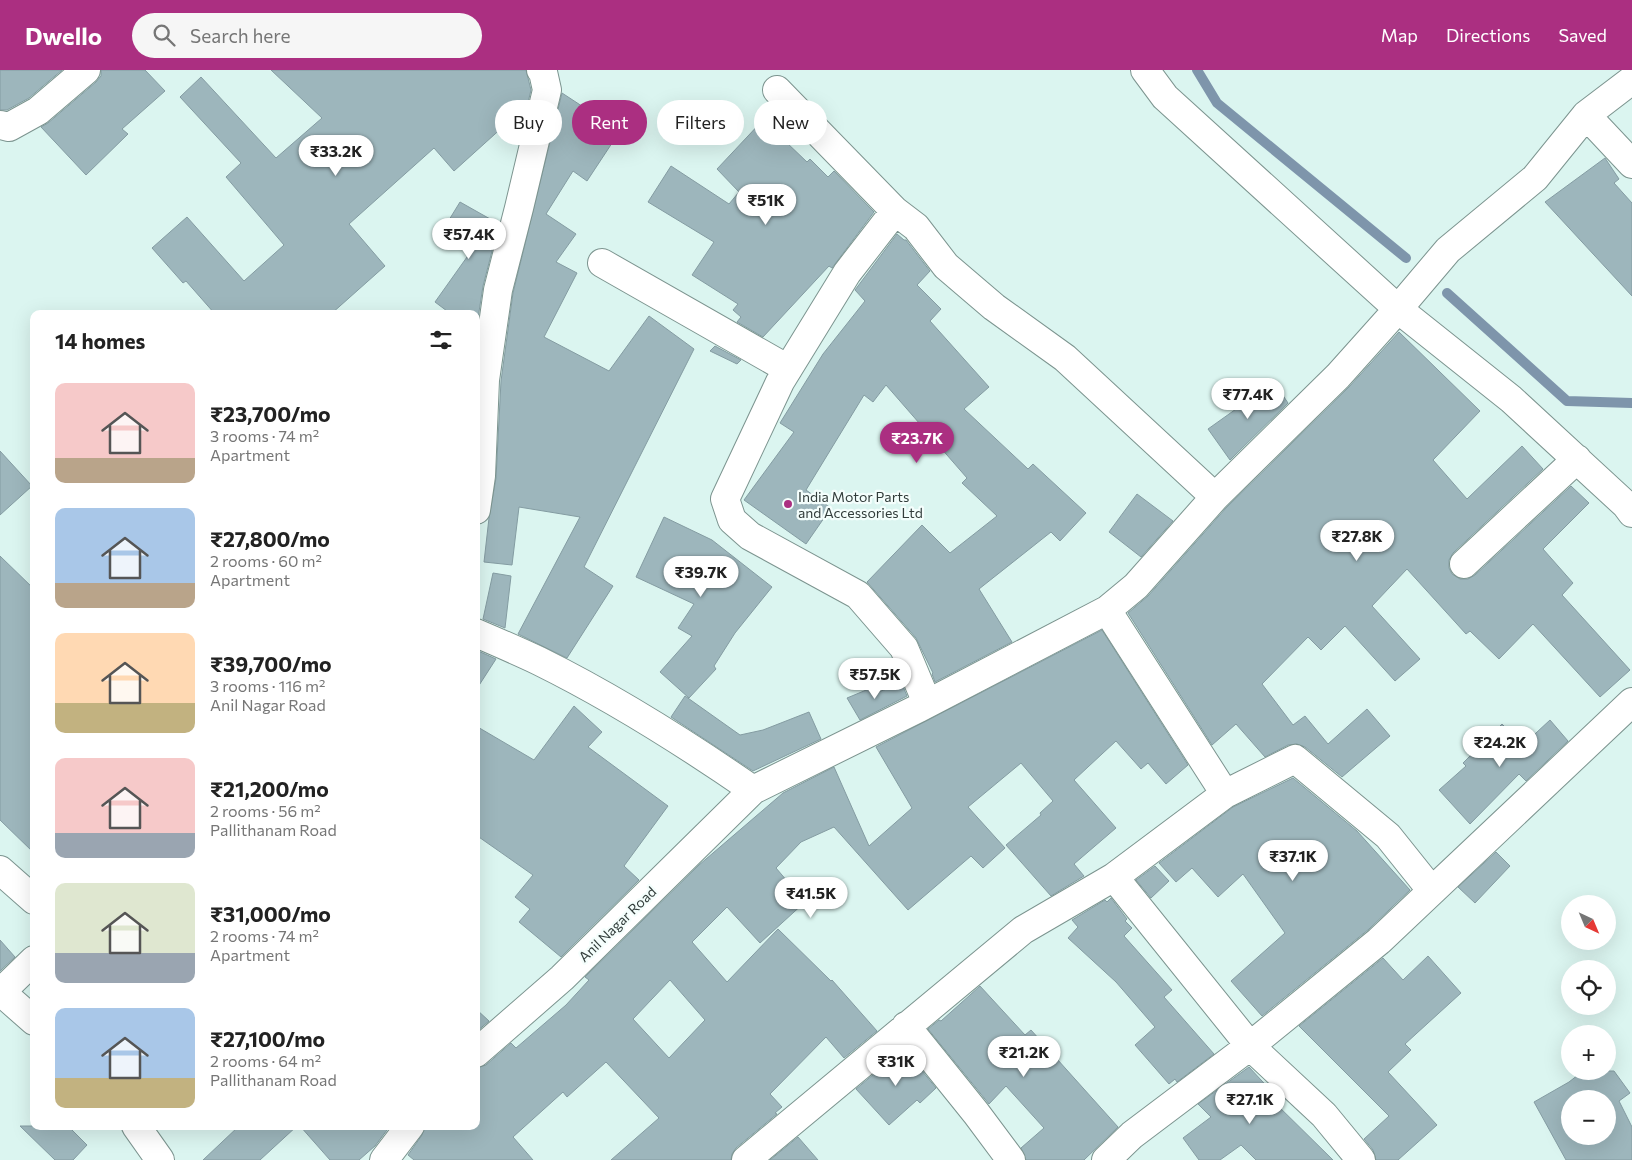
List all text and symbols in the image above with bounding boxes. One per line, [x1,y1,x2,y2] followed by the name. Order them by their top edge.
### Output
[132,13,482,58] search box
[25,21,102,50] text: Dwello
[150,21,178,49] icon: search
[190,24,291,47] text: Search here
[1381,24,1418,46] text: Map
[1446,24,1530,46] text: Directions
[1558,24,1607,46] text: Saved
[495,100,562,145] chip: Buy
[572,100,647,145] chip: Rent
[657,100,744,145] chip: Filters
[754,100,827,145] chip: New
[295,134,377,177] pin: ₹33.2K
[310,141,362,160] text: ₹33.2K
[736,184,796,226] pin: ₹51K
[747,190,785,209] text: ₹51K
[428,218,510,260] pin: ₹57.4K
[443,224,495,243] text: ₹57.4K
[427,326,455,354] icon: filters
[55,328,145,353] text: 14 homes
[1207,378,1289,420] pin: ₹77.4K
[1222,384,1274,403] text: ₹77.4K
[210,401,331,426] text: ₹23,700/mo
[95,403,155,463] icon: home
[876,422,958,464] pin: ₹23.7K
[210,426,319,445] text: 3 rooms · 74 m²
[891,428,943,447] text: ₹23.7K
[210,445,290,464] text: Apartment
[798,488,923,521] place label: India Motor Parts and Accessories Ltd
[782,498,794,510] marker: India Motor Parts and Accessories Ltd
[1316,520,1398,562] pin: ₹27.8K
[210,526,330,551] text: ₹27,800/mo
[1331,526,1383,545] text: ₹27.8K
[95,528,155,588] icon: home
[210,551,322,570] text: 2 rooms · 60 m²
[660,556,742,598] pin: ₹39.7K
[675,562,727,581] text: ₹39.7K
[210,570,290,589] text: Apartment
[210,651,332,676] text: ₹39,700/mo
[95,653,155,713] icon: home
[834,658,916,700] pin: ₹57.5K
[849,664,901,683] text: ₹57.5K
[210,676,325,695] text: 3 rooms · 116 m²
[210,695,326,714] text: Anil Nagar Road
[1459,726,1541,768] pin: ₹24.2K
[1473,732,1527,751] text: ₹24.2K
[210,776,329,801] text: ₹21,200/mo
[95,778,155,838] icon: home
[210,801,321,820] text: 2 rooms · 56 m²
[210,820,337,839] text: Pallithanam Road
[1252,840,1334,882] pin: ₹37.1K
[1269,846,1317,865] text: ₹37.1K
[770,876,852,919] pin: ₹41.5K
[575,883,659,965] street label: Anil Nagar Road
[786,883,836,902] text: ₹41.5K
[1561,895,1616,950] north arrow
[1561,895,1616,1145] map controls
[210,901,331,926] text: ₹31,000/mo
[95,903,155,963] icon: home
[210,926,319,945] text: 2 rooms · 74 m²
[210,945,290,964] text: Apartment
[1561,960,1616,1015] button: locate
[1561,1025,1616,1080] button: +
[210,1026,325,1051] text: ₹27,100/mo
[95,1028,155,1088] icon: home
[983,1036,1065,1078] pin: ₹21.2K
[999,1042,1049,1061] text: ₹21.2K
[866,1044,926,1087] pin: ₹31K
[210,1051,321,1070] text: 2 rooms · 64 m²
[877,1051,915,1070] text: ₹31K
[210,1070,337,1089] text: Pallithanam Road
[1209,1082,1291,1125] pin: ₹27.1K
[1226,1089,1274,1108] text: ₹27.1K
[1561,1090,1616,1145] button: −

